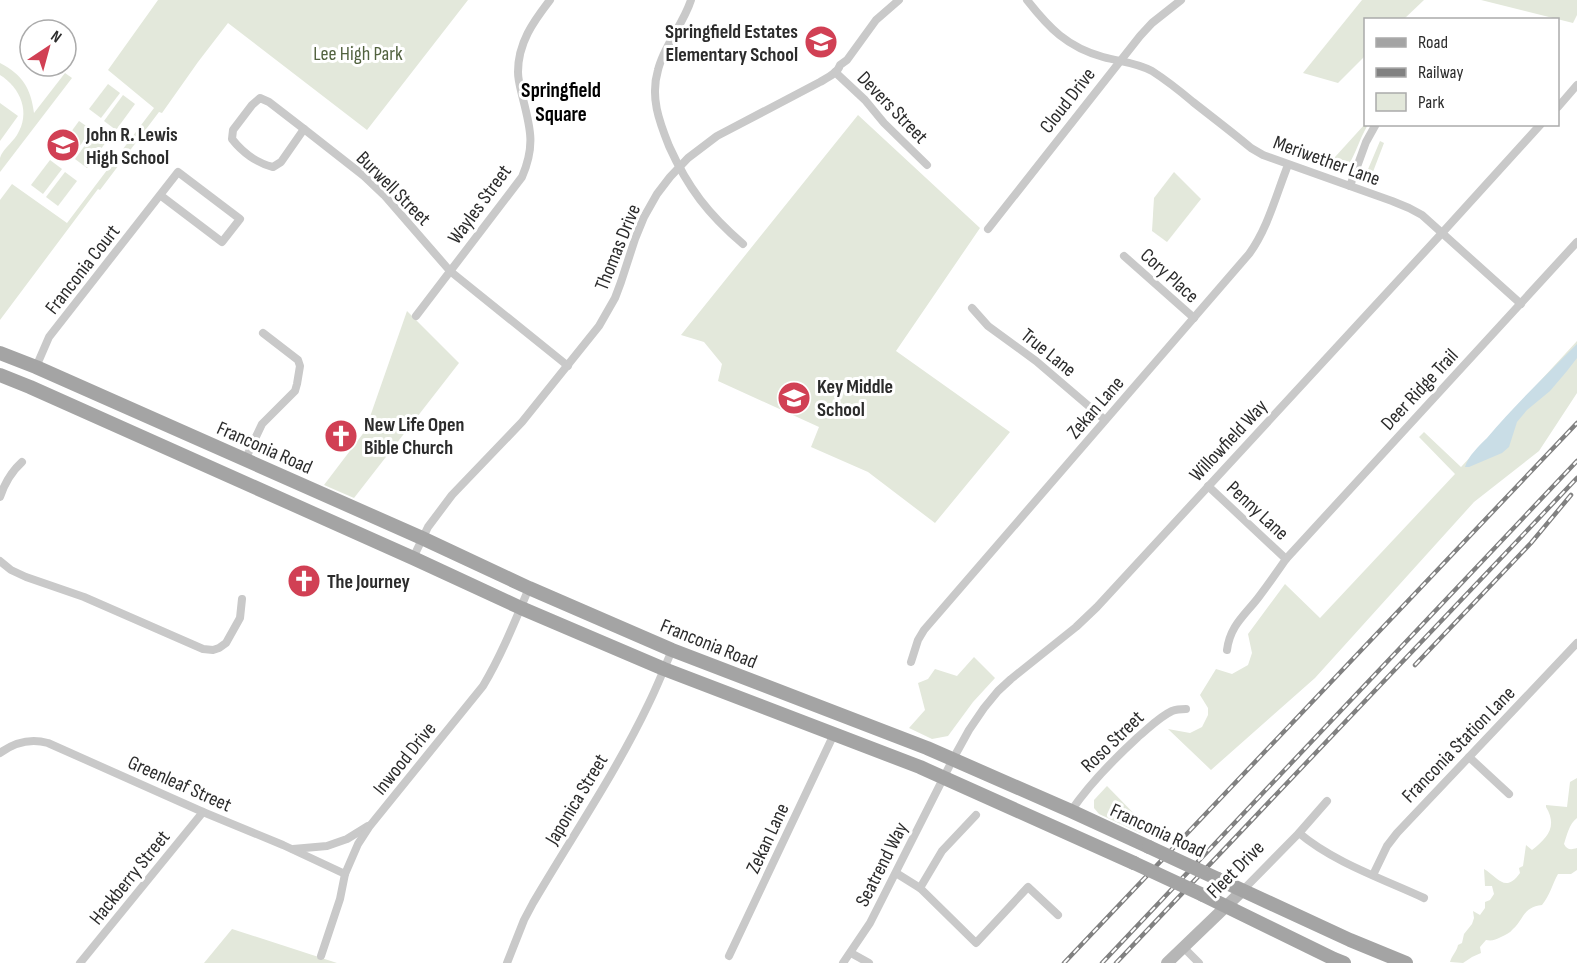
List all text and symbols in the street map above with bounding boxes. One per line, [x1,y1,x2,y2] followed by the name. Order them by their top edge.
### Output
[18,18,78,78] north arrow
[1364,18,1559,126] legend
[665,20,798,67] place label: Springfield Estates Elementary School
[803,24,839,60] school or university icon: Springfield Estates Elementary School
[47,27,65,47] text: N
[1418,32,1448,53] text: Road
[313,42,403,66] park label: Lee High Park
[1418,62,1463,83] text: Railway
[1035,63,1101,138] street label: Cloud Drive
[852,66,933,149] street label: Devers Street
[521,78,601,127] district label: Springfield Square
[1418,92,1444,113] text: Park
[85,123,178,170] place label: John R. Lewis High School
[45,127,81,163] school or university icon: John R. Lewis High School
[1270,131,1383,191] street label: Meriwether Lane
[351,147,435,231] street label: Burwell Street
[443,160,517,249] street label: Wayles Street
[590,201,646,294] street label: Thomas Drive
[40,220,125,319] street label: Franconia Court
[1135,243,1204,308] street label: Cory Place
[1016,323,1081,382] street label: True Lane
[1376,344,1463,435] street label: Deer Ridge Trail
[1062,372,1129,444] street label: Zekan Lane
[817,375,893,422] place label: Key Middle School
[776,380,812,416] school or university icon: Key Middle School
[1185,394,1273,487] street label: Willowfield Way
[364,413,464,460] place label: New Life Open Bible Church
[213,416,316,480] street label: Franconia Road
[323,418,359,454] church icon: New Life Open Bible Church
[1221,476,1293,545] street label: Penny Lane
[286,563,322,599] church icon: The Journey
[327,570,411,594] place label: The Journey
[657,614,760,674] street label: Franconia Road
[1397,682,1520,808] street label: Franconia Station Lane
[1076,706,1149,778] street label: Roso Street
[368,717,441,800] street label: Inwood Drive
[124,750,235,817] street label: Greenleaf Street
[540,750,613,850] street label: Japonica Street
[1106,798,1209,863] street label: Franconia Road
[741,799,795,877] street label: Zekan Lane
[850,818,914,911] street label: Seatrend Way
[84,826,175,930] street label: Hackberry Street
[1202,836,1269,903] street label: Fleet Drive

